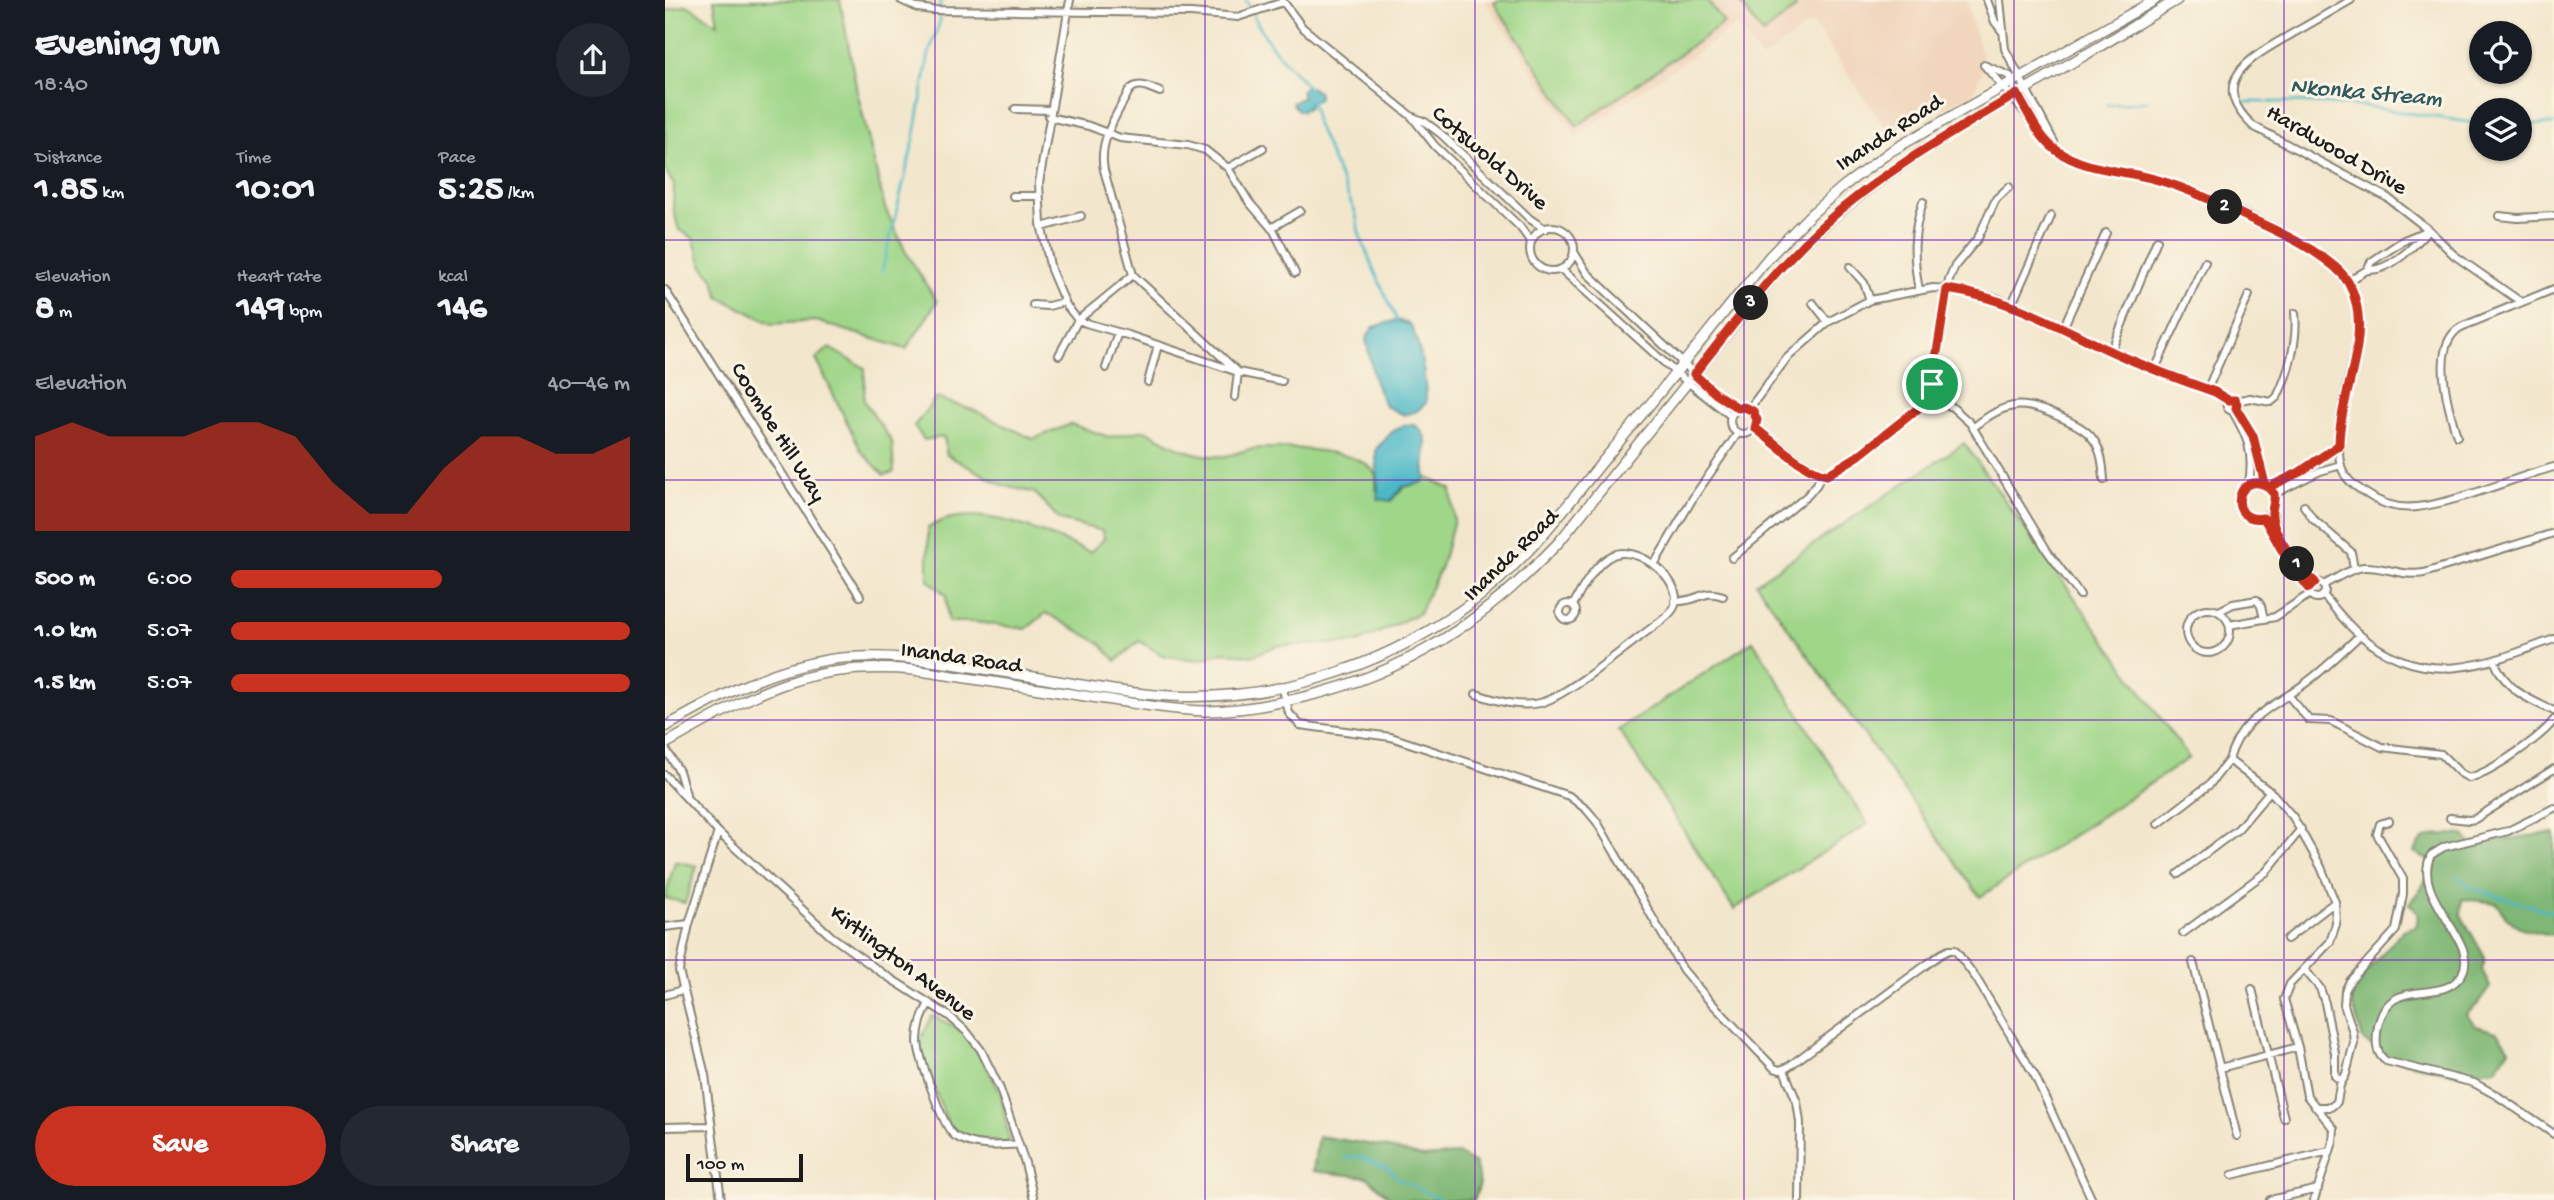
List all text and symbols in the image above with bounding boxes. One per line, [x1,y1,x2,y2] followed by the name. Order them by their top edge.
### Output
[2469,21,2532,161] map controls
[2469,21,2532,84] button: locate
[556,23,630,97] button: share
[35,24,219,68] text: Evening run
[35,72,88,99] text: 18:40
[2289,73,2443,115] water label: Nkonka Stream
[1831,89,1950,179] street label: Inanda Road
[2469,98,2532,161] button: layers
[2261,100,2412,203] street label: Hardwood Drive
[1425,101,1554,218] street label: Cotswold Drive
[35,147,102,170] text: Distance
[237,147,271,170] text: Time
[438,147,476,170] text: Pace
[35,170,98,211] text: 1.85
[237,170,316,211] text: 10:01
[438,170,503,211] text: 5:25
[98,182,124,205] text: km
[503,182,534,205] text: /km
[2207,190,2243,224] pin: 2
[2220,195,2229,218] text: 2
[35,266,111,289] text: Elevation
[237,266,322,289] text: Heart rate
[438,266,468,289] text: kcal
[1733,286,1769,320] pin: 3
[35,289,54,330] text: 8
[237,289,285,330] text: 149
[438,289,487,330] text: 146
[1746,291,1755,314] text: 3
[54,301,72,324] text: m
[285,301,322,324] text: bpm
[1902,354,1962,414] pin
[723,358,831,508] street label: Coombe Hill Way
[1913,365,1951,403] icon: arrive
[35,371,126,398] text: Elevation
[548,371,630,398] text: 40–46 m
[1459,503,1566,608] street label: Inanda Road
[2279,546,2315,582] pin: 1
[2293,552,2300,575] text: 1
[35,566,95,593] text: 500 m
[147,566,192,593] text: 6:00
[35,618,97,645] text: 1.0 km
[147,618,191,645] text: 5:07
[899,637,1025,681] street label: Inanda Road
[35,670,96,697] text: 1.5 km
[147,670,191,697] text: 5:07
[824,900,981,1028] street label: Kirtlington Avenue
[35,1106,326,1186] button: Save
[340,1106,630,1186] button: Share
[686,1151,803,1183] scale bar
[697,1154,744,1177] text: 100 m

